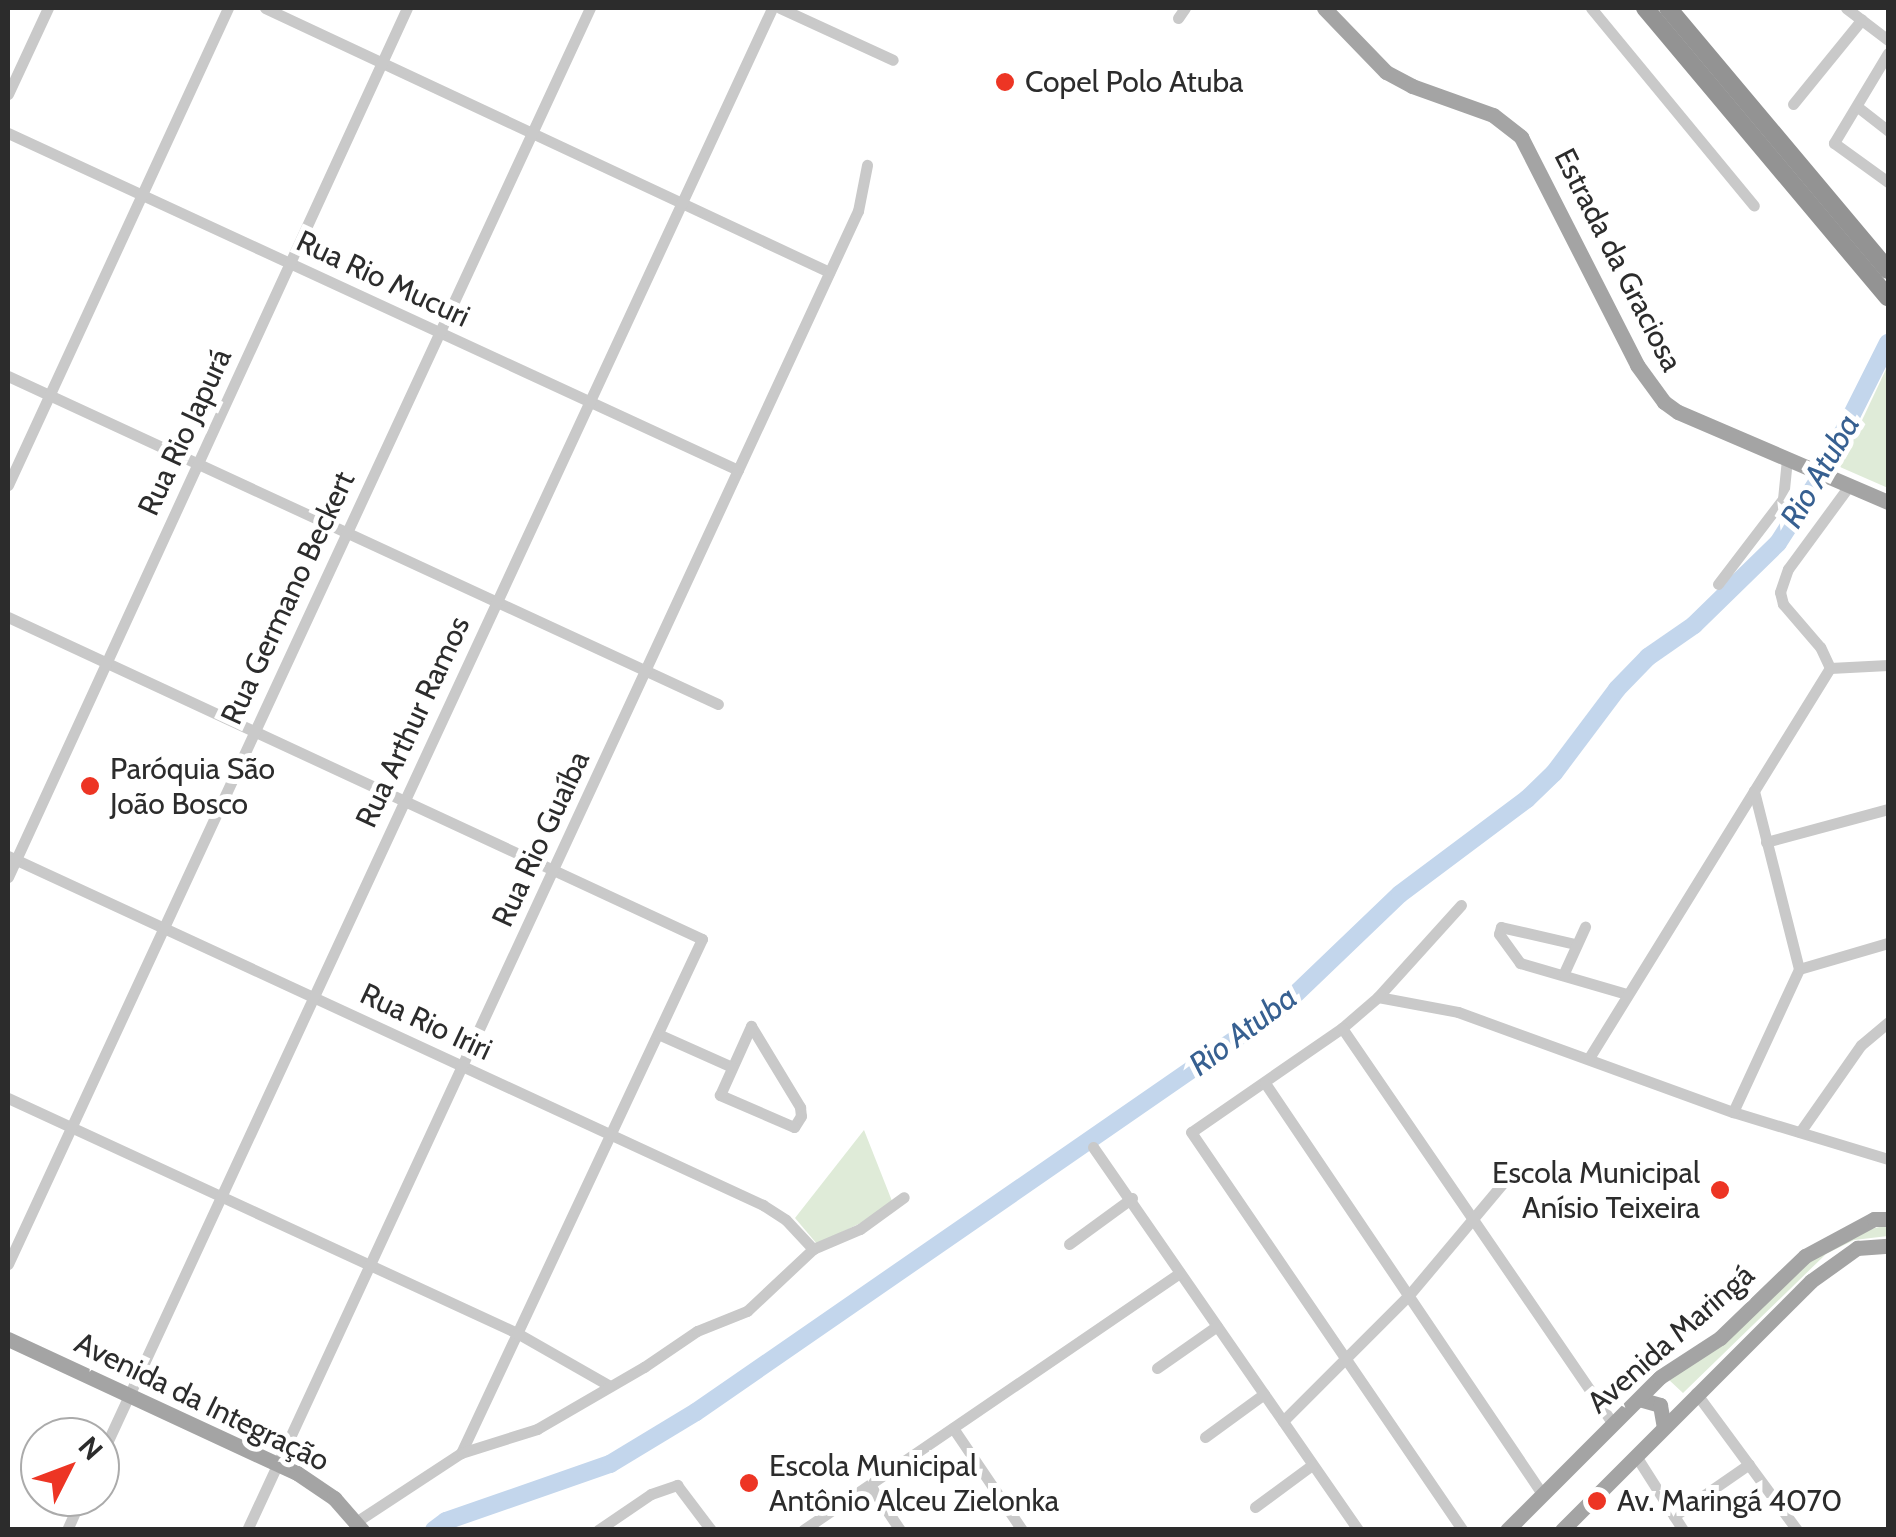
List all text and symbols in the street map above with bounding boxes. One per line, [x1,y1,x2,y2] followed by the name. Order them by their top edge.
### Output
[1025,64,1243,100] place label: Copel Polo Atuba
[994,71,1016,93] marker: Copel Polo Atuba
[1546,143,1690,377] street label: Estrada da Graciosa
[291,223,475,335] street label: Rua Rio Mucuri
[131,343,239,521] street label: Rua Rio Japurá
[1772,407,1868,535] water label: Rio Atuba
[214,466,362,730] street label: Rua Germano Beckert
[348,611,478,833] street label: Rua Arthur Ramos
[485,745,597,933] street label: Rua Rio Guaíba
[110,751,275,822] place label: Paróquia São João Bosco
[79,775,101,797] marker: Paróquia São João Bosco
[354,976,498,1068] street label: Rua Rio Iriri
[1182,978,1304,1084] water label: Rio Atuba
[1492,1155,1700,1226] place label: Escola Municipal Anísio Teixeira
[1709,1179,1731,1201] marker: Escola Municipal Anísio Teixeira
[1580,1257,1762,1421] street label: Avenida Maringá
[69,1325,335,1479] street label: Avenida da Integração
[20,1417,120,1517] north arrow
[72,1430,110,1467] text: N
[769,1448,1059,1518] place label: Escola Municipal Antônio Alceu Zielonka
[738,1472,760,1494] marker: Escola Municipal Antônio Alceu Zielonka
[1617,1483,1842,1519] place label: Av. Maringá 4070
[1586,1490,1608,1512] marker: Av. Maringá 4070

